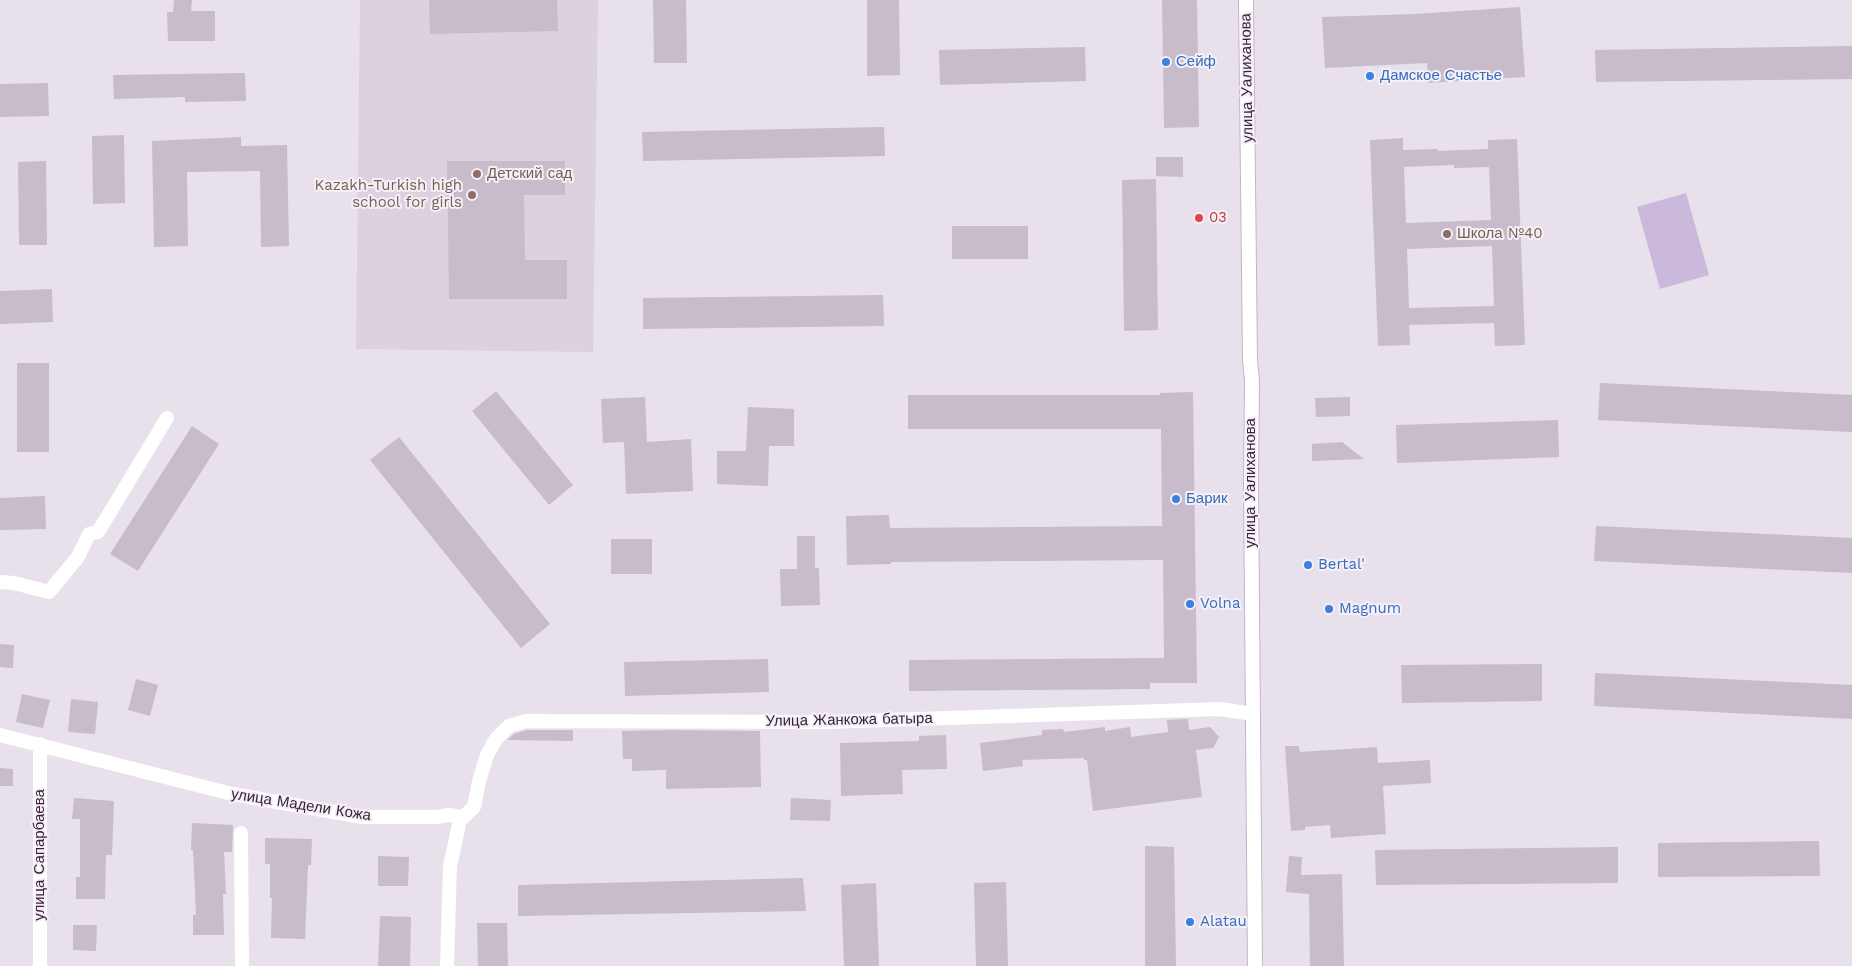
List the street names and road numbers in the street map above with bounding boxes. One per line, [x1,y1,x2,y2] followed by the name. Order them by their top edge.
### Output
[1237,13,1257,143] street label: улица Уалиханова
[1242,418,1260,548] street label: улица Уалиханова
[765,710,933,730] street label: Улица Жанкожа батыра
[230,785,372,825] street label: улица Мадели Кожа
[31,789,49,921] street label: улица Сапарбаева

